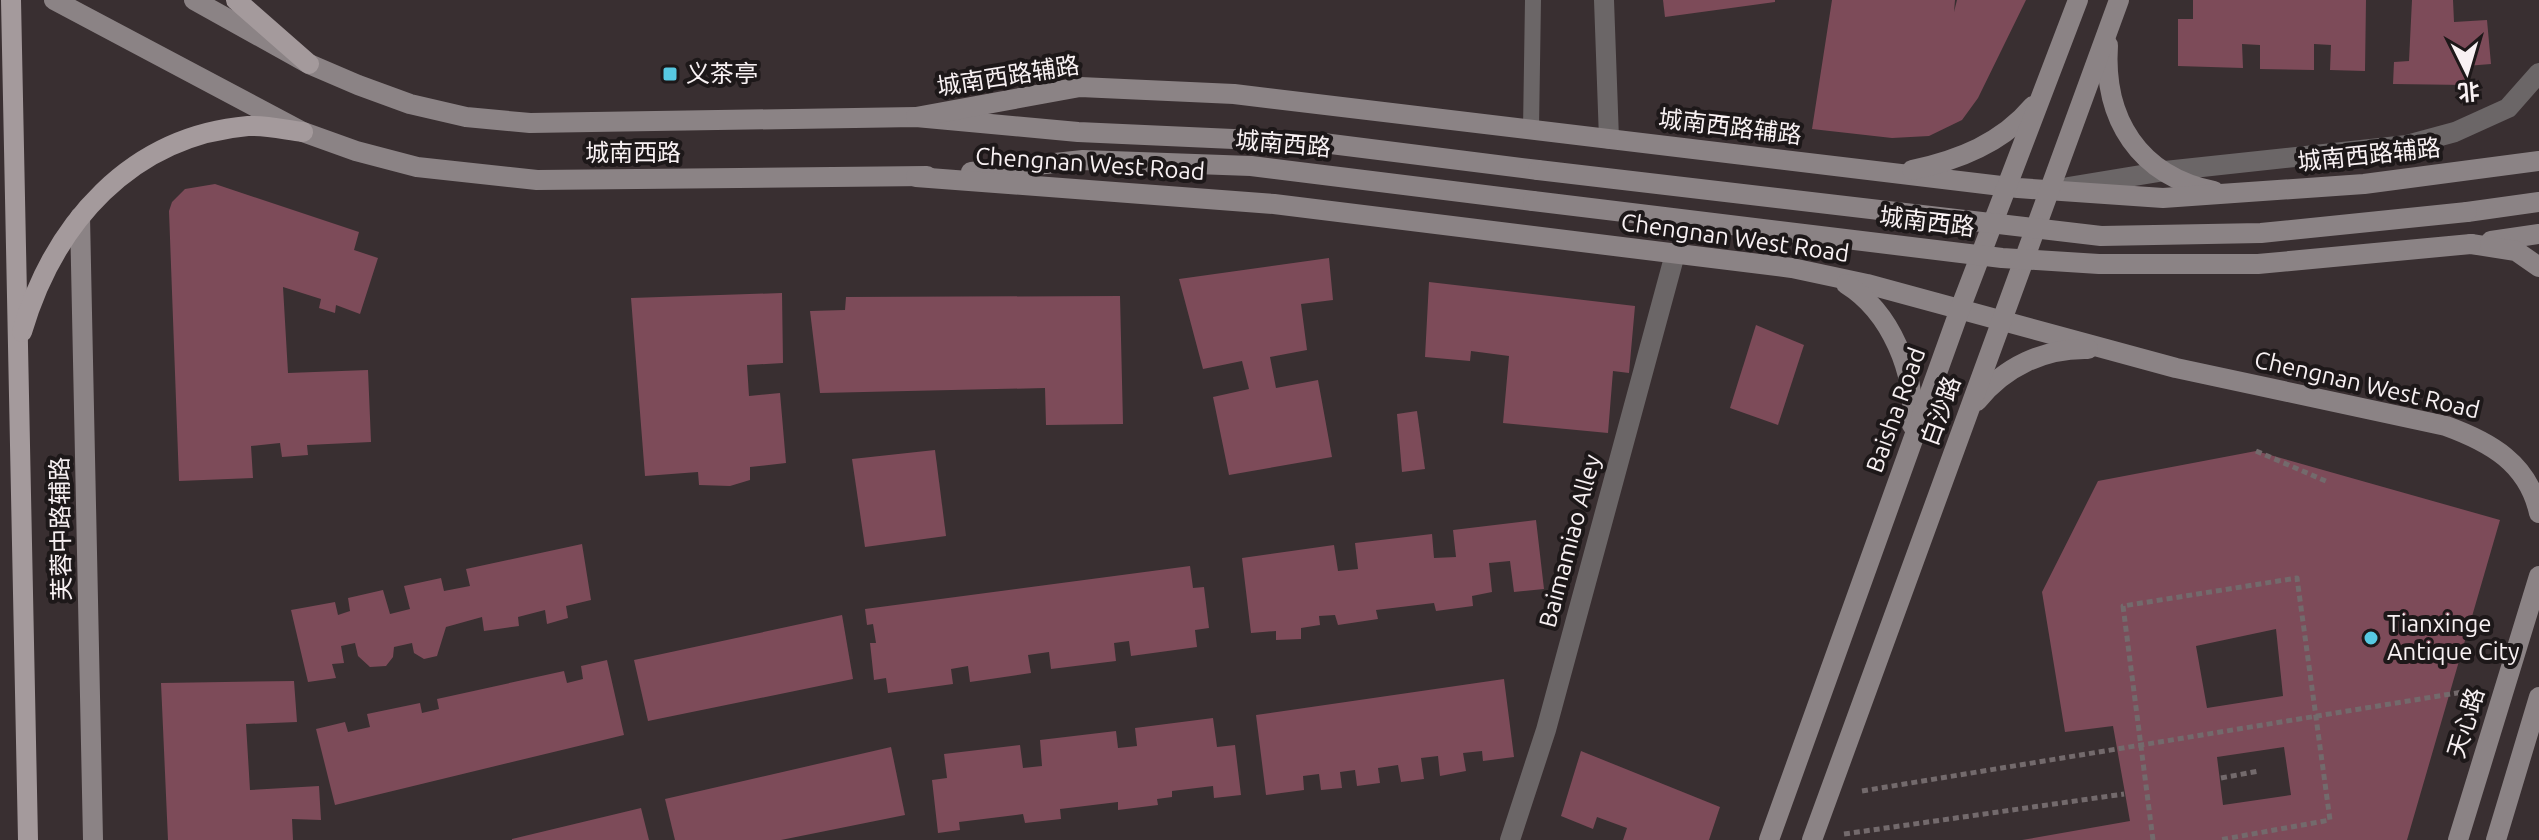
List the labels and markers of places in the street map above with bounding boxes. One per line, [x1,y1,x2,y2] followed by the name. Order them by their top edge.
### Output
[686,60,758,87] place label: 义茶亭
[661,65,679,83] marker: 义茶亭
[2387,610,2520,665] place label: Tianxinge Antique City
[2362,629,2380,647] marker: Tianxinge Antique City

